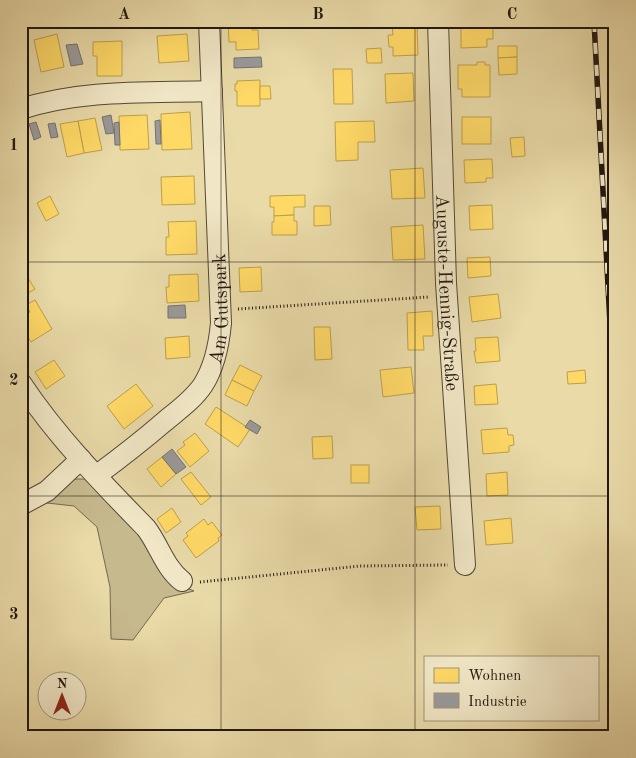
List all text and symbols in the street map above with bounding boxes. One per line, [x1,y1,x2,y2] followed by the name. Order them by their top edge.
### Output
[118,7,130,23] text: A
[312,7,324,23] text: B
[507,7,517,23] text: C
[9,138,19,154] text: 1
[431,194,460,392] street label: Auguste-Hennig-Straße
[207,253,233,366] street label: Am Gutspark
[9,373,19,389] text: 2
[9,607,19,623] text: 3
[424,656,598,720] legend
[468,669,521,684] text: Wohnen
[38,670,88,720] north arrow
[57,677,68,691] text: N
[468,695,527,710] text: Industrie

